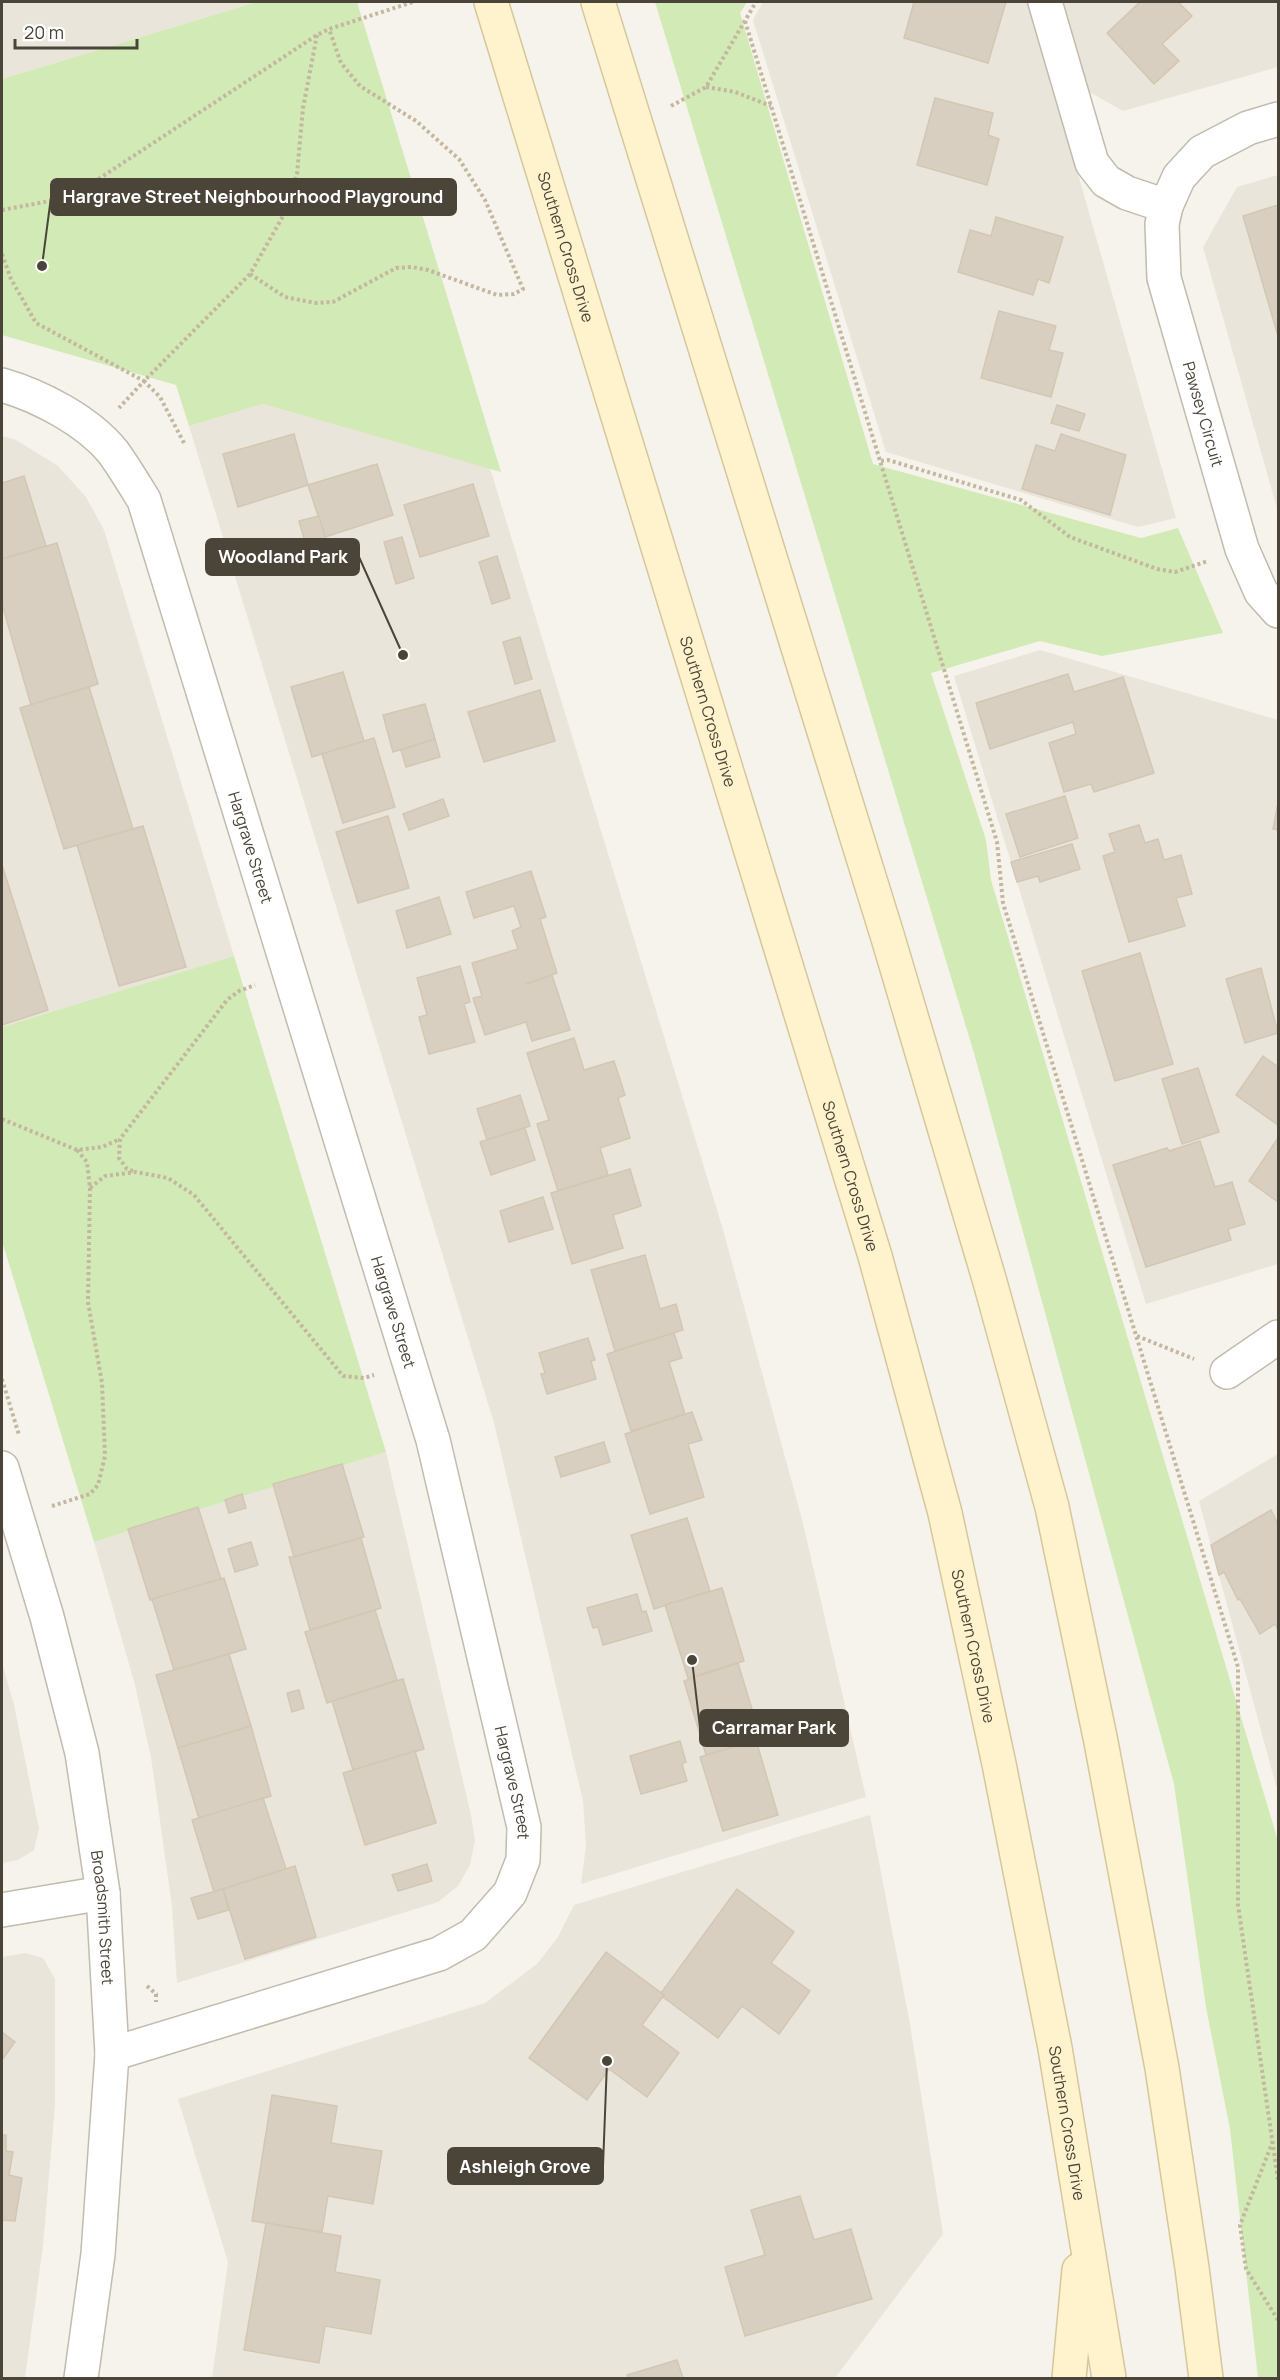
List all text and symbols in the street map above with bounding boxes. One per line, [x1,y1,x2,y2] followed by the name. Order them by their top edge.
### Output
[15,12,136,50] scale bar
[24,20,64,44] text: 20 m
[533,169,599,325] street label: Southern Cross Drive
[51,179,456,215] callout: Hargrave Street Neighbourhood Playground
[63,184,443,208] text: Hargrave Street Neighbourhood Playground
[1178,359,1229,469] street label: Pawsey Circuit
[206,539,359,575] callout: Woodland Park
[218,544,349,568] text: Woodland Park
[675,633,742,790] street label: Southern Cross Drive
[223,789,278,906] street label: Hargrave Street
[817,1098,884,1254] street label: Southern Cross Drive
[366,1253,421,1371] street label: Hargrave Street
[946,1567,1001,1725] street label: Southern Cross Drive
[700,1710,848,1746] callout: Carramar Park
[712,1715,837,1739] text: Carramar Park
[490,1724,535,1840] street label: Hargrave Street
[86,1849,119,1985] street label: Broadsmith Street
[1044,2044,1091,2202] street label: Southern Cross Drive
[448,2148,603,2184] callout: Ashleigh Grove
[459,2154,591,2178] text: Ashleigh Grove

